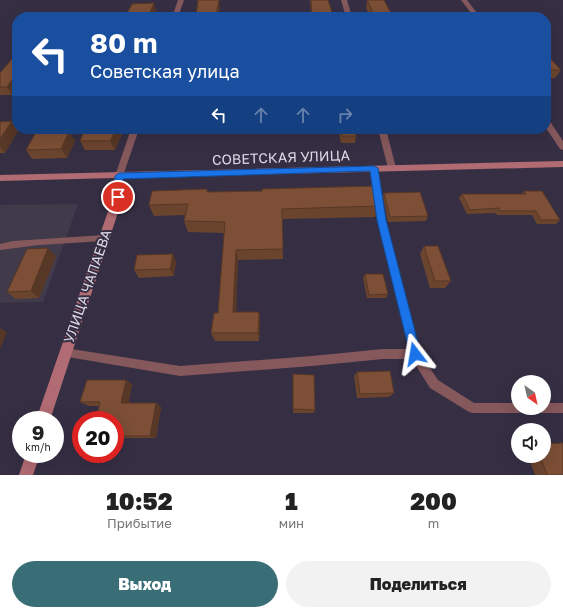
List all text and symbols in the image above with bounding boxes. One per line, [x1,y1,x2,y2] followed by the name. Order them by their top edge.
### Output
[90,26,158,59] text: 80 m
[24,28,76,80] icon: left
[90,60,240,82] text: Советская улица
[208,104,230,126] icon: left
[250,104,272,126] icon: ahead
[292,104,314,126] icon: ahead
[334,104,356,126] icon: right
[212,146,351,168] street label: СОВЕТСКАЯ УЛИЦА
[101,180,135,214] pin
[107,186,129,208] icon: arrive
[60,226,115,345] street label: УЛИЦА ЧАПАЕВА
[394,333,436,375] position arrow
[511,375,551,415] north arrow
[511,375,551,463] map controls
[72,411,124,463] speed limit sign: 20
[32,420,44,444] text: 9
[511,423,551,463] button: sound
[25,441,51,453] text: km/h
[106,486,173,515] text: 10:52
[285,486,298,515] text: 1
[410,486,457,515] text: 200
[107,515,172,531] text: Прибытие
[279,515,304,531] text: мин
[428,515,439,531] text: m
[12,561,278,607] button: Выход
[286,561,551,607] button: Поделиться

